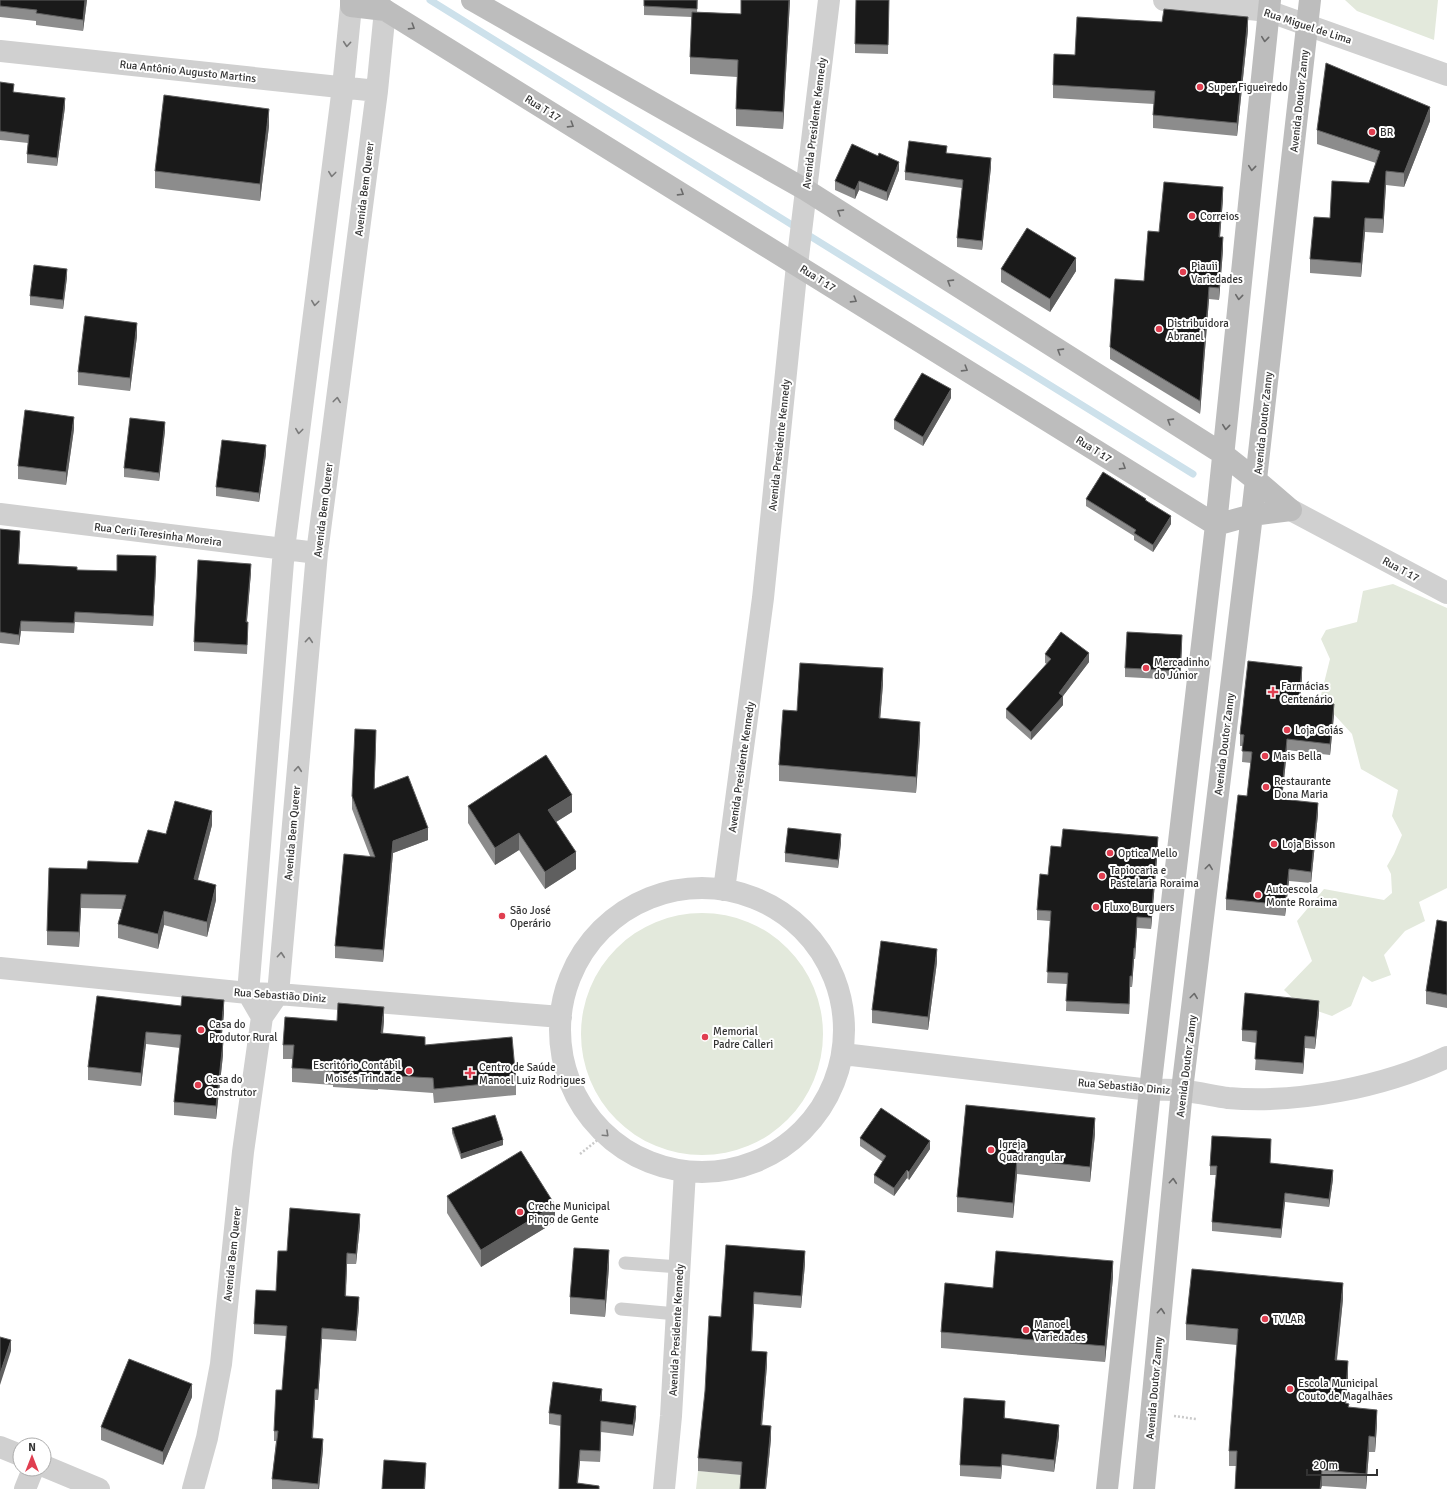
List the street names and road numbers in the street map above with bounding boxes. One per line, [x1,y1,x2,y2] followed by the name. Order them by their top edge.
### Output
[1262,6,1354,47] street label: Rua Miguel de Lima
[1288,48,1311,153] street label: Avenida Doutor Zanny
[800,56,829,190] street label: Avenida Presidente Kennedy
[119,58,257,85] street label: Rua Antônio Augusto Martins
[522,92,563,125] street label: Rua T 17
[352,141,377,237] street label: Avenida Bem Querer
[797,262,838,295] street label: Rua T 17
[1252,370,1275,475] street label: Avenida Doutor Zanny
[766,378,793,512] street label: Avenida Presidente Kennedy
[1073,433,1114,466] street label: Rua T 17
[311,462,336,558] street label: Avenida Bem Querer
[93,520,223,549] street label: Rua Cerli Teresinha Moreira
[1380,554,1422,585] street label: Rua T 17
[1212,691,1237,796] street label: Avenida Doutor Zanny
[726,700,757,833] street label: Avenida Presidente Kennedy
[282,785,303,881] street label: Avenida Bem Querer
[233,986,327,1005] street label: Rua Sebastião Diniz
[1174,1013,1199,1118] street label: Avenida Doutor Zanny
[1077,1076,1171,1097] street label: Rua Sebastião Diniz
[221,1206,244,1302] street label: Avenida Bem Querer
[667,1263,686,1396] street label: Avenida Presidente Kennedy
[1144,1335,1166,1440] street label: Avenida Doutor Zanny

